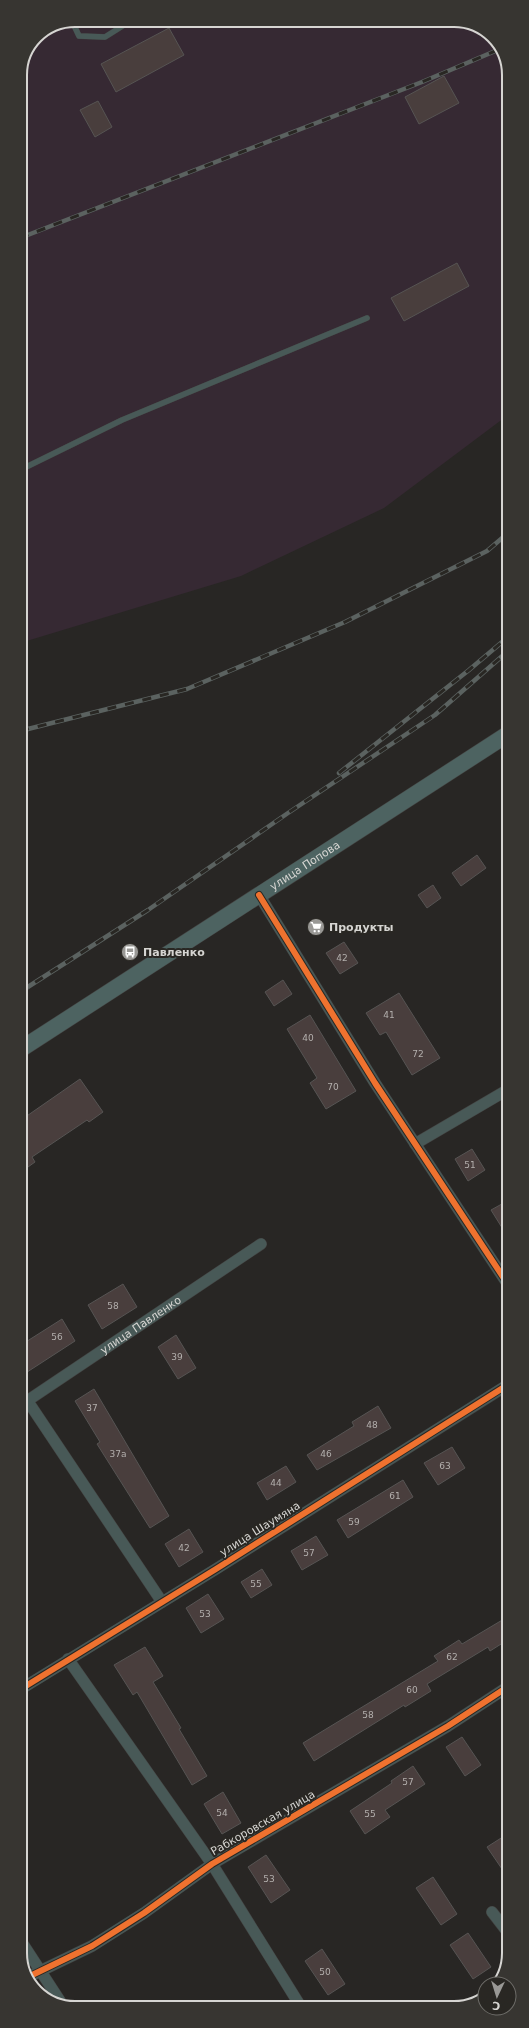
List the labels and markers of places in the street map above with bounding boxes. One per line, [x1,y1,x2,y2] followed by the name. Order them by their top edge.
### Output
[306,917,326,937] supermarket icon: Продукты
[329,921,394,934] place label: Продукты
[120,942,140,962] bus stop icon: Павленко
[143,946,205,959] place label: Павленко

